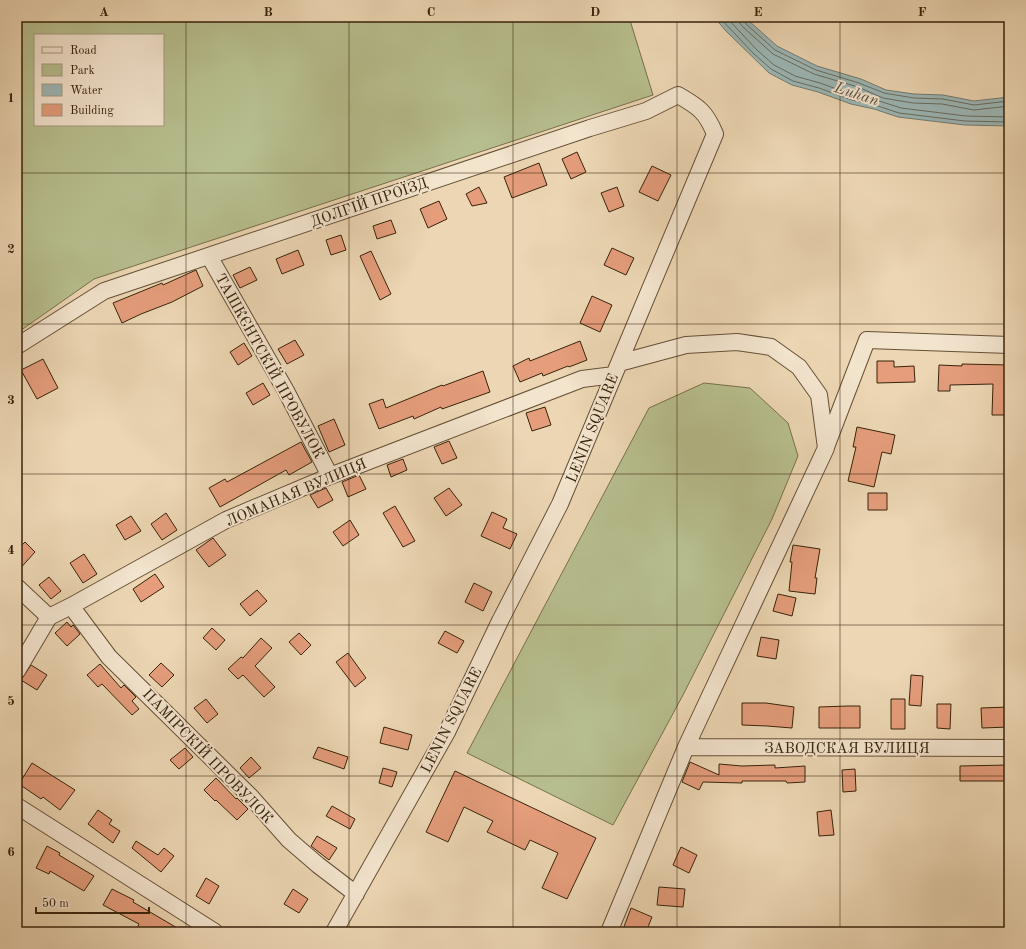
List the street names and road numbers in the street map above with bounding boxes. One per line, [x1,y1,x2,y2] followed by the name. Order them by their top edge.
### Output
[308,173,430,231] street label: ДОЛГІЙ ПРОЇЗД
[211,270,329,462] street label: ТАШКЄНТСКІЙ ПРОВУЛОК
[565,372,622,485] street label: LENIN SQUARE
[224,457,369,530] street label: ЛОМАНАЯ ВУЛИЦЯ
[419,665,485,776] street label: LENIN SQUARE
[139,684,278,827] street label: ПАМІРСКІЙ ПРОВУЛОК
[764,742,930,757] street label: ЗАВОДСКАЯ ВУЛИЦЯ

